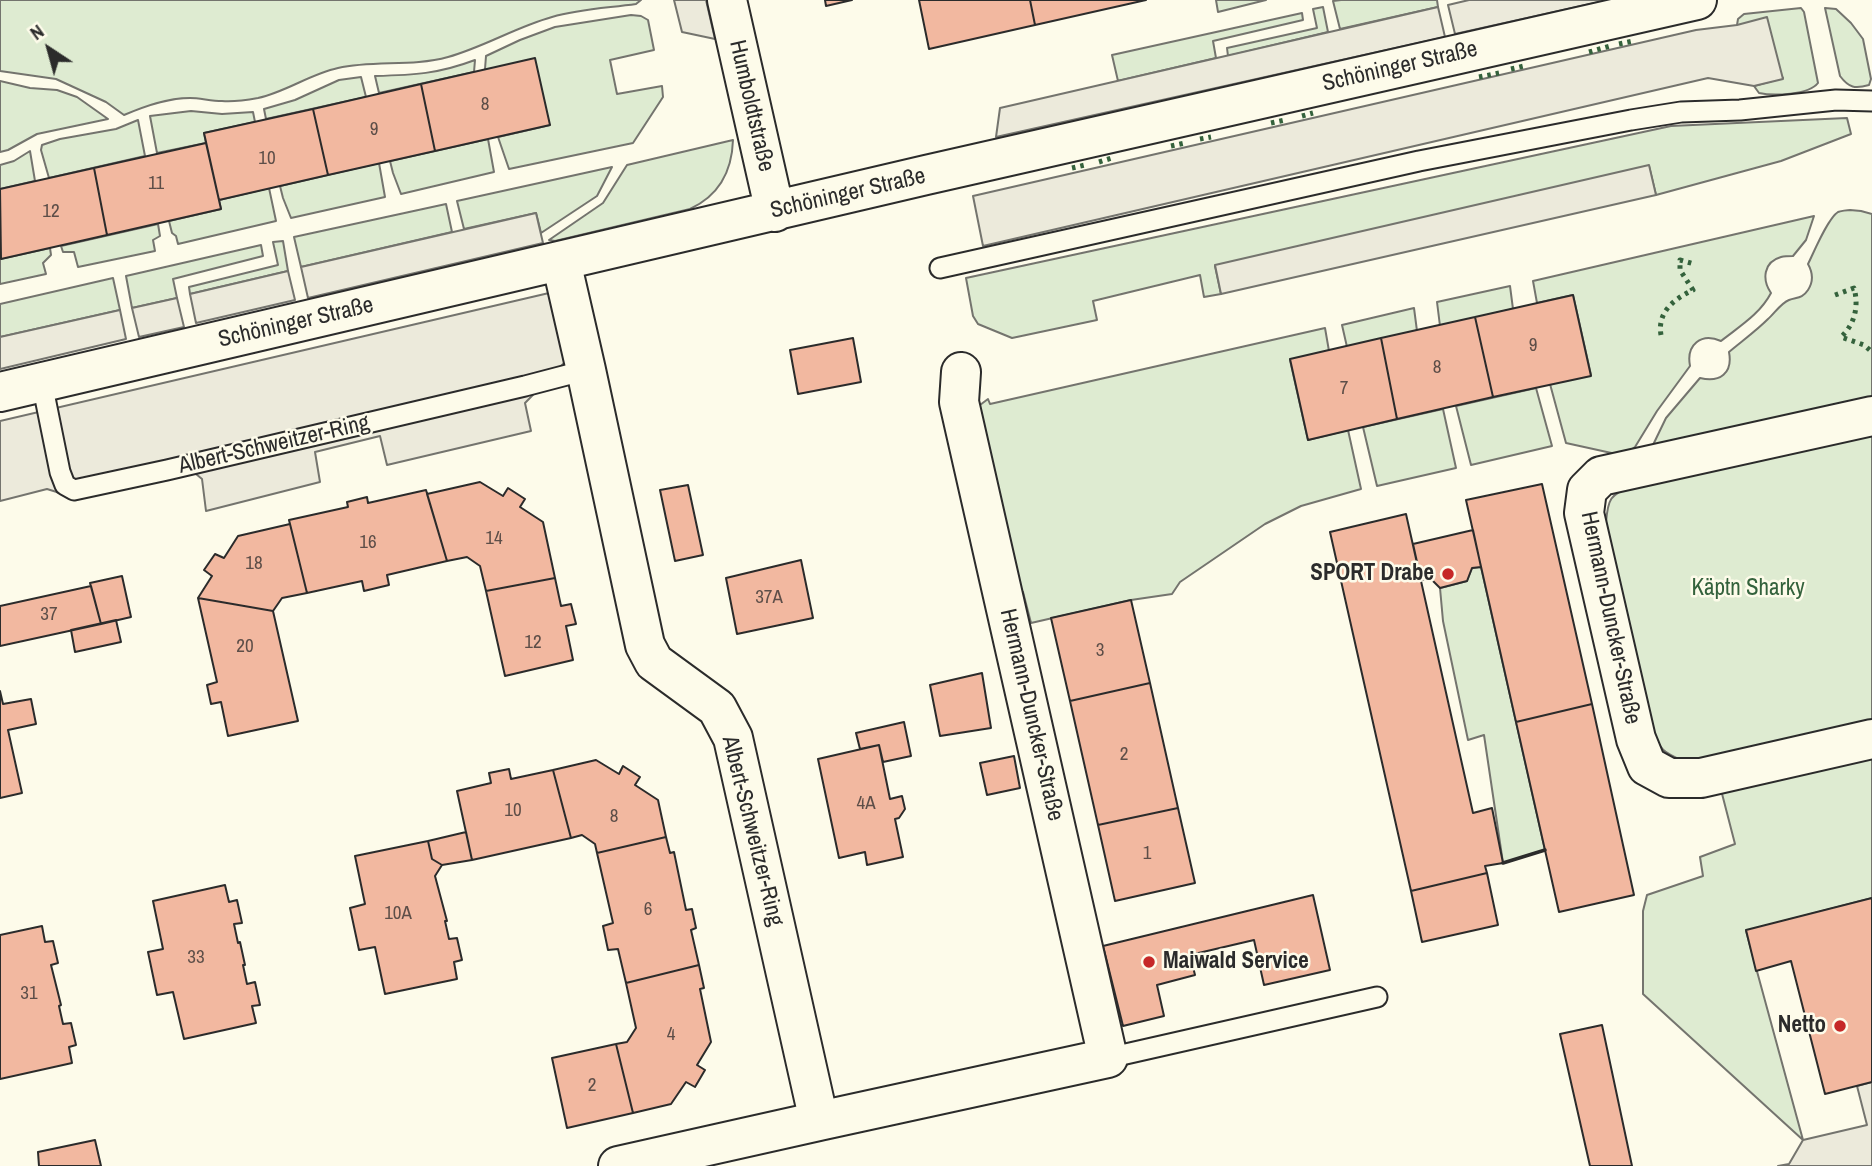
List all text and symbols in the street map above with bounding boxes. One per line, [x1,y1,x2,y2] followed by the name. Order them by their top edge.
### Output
[14,14,84,84] north arrow
[24,18,49,46] text: N
[1320,36,1480,98] street label: Schöninger Straße
[722,38,780,174] street label: Humboldtstraße
[481,94,489,116] house number: 8
[370,119,378,141] house number: 9
[258,148,276,170] house number: 10
[768,163,928,225] street label: Schöninger Straße
[148,173,164,195] house number: 11
[42,201,60,223] house number: 12
[216,292,376,354] street label: Schöninger Straße
[1529,335,1537,357] house number: 9
[1433,357,1441,379] house number: 8
[1340,378,1348,400] house number: 7
[176,410,372,480] street label: Albert-Schweitzer-Ring
[1574,509,1646,727] street label: Hermann-Duncker-Straße
[485,528,503,550] house number: 14
[359,532,377,554] house number: 16
[245,553,263,575] house number: 18
[1310,560,1434,588] place label: SPORT Drabe
[1440,566,1456,582] marker: SPORT Drabe
[1691,575,1805,603] park label: Käptn Sharky
[755,587,783,609] house number: 37A
[40,604,58,626] house number: 37
[993,606,1069,824] street label: Hermann-Duncker-Straße
[524,632,542,654] house number: 12
[236,636,254,658] house number: 20
[1096,640,1104,662] house number: 3
[715,733,789,929] street label: Albert-Schweitzer-Ring
[1120,744,1128,766] house number: 2
[856,793,876,815] house number: 4A
[504,800,522,822] house number: 10
[610,806,618,828] house number: 8
[1143,843,1151,865] house number: 1
[644,899,652,921] house number: 6
[384,903,412,925] house number: 10A
[187,947,205,969] house number: 33
[1163,948,1309,976] place label: Maiwald Service
[1141,954,1157,970] marker: Maiwald Service
[20,983,38,1005] house number: 31
[1778,1012,1826,1040] place label: Netto
[1832,1018,1848,1034] marker: Netto
[667,1024,675,1046] house number: 4
[588,1075,596,1097] house number: 2

